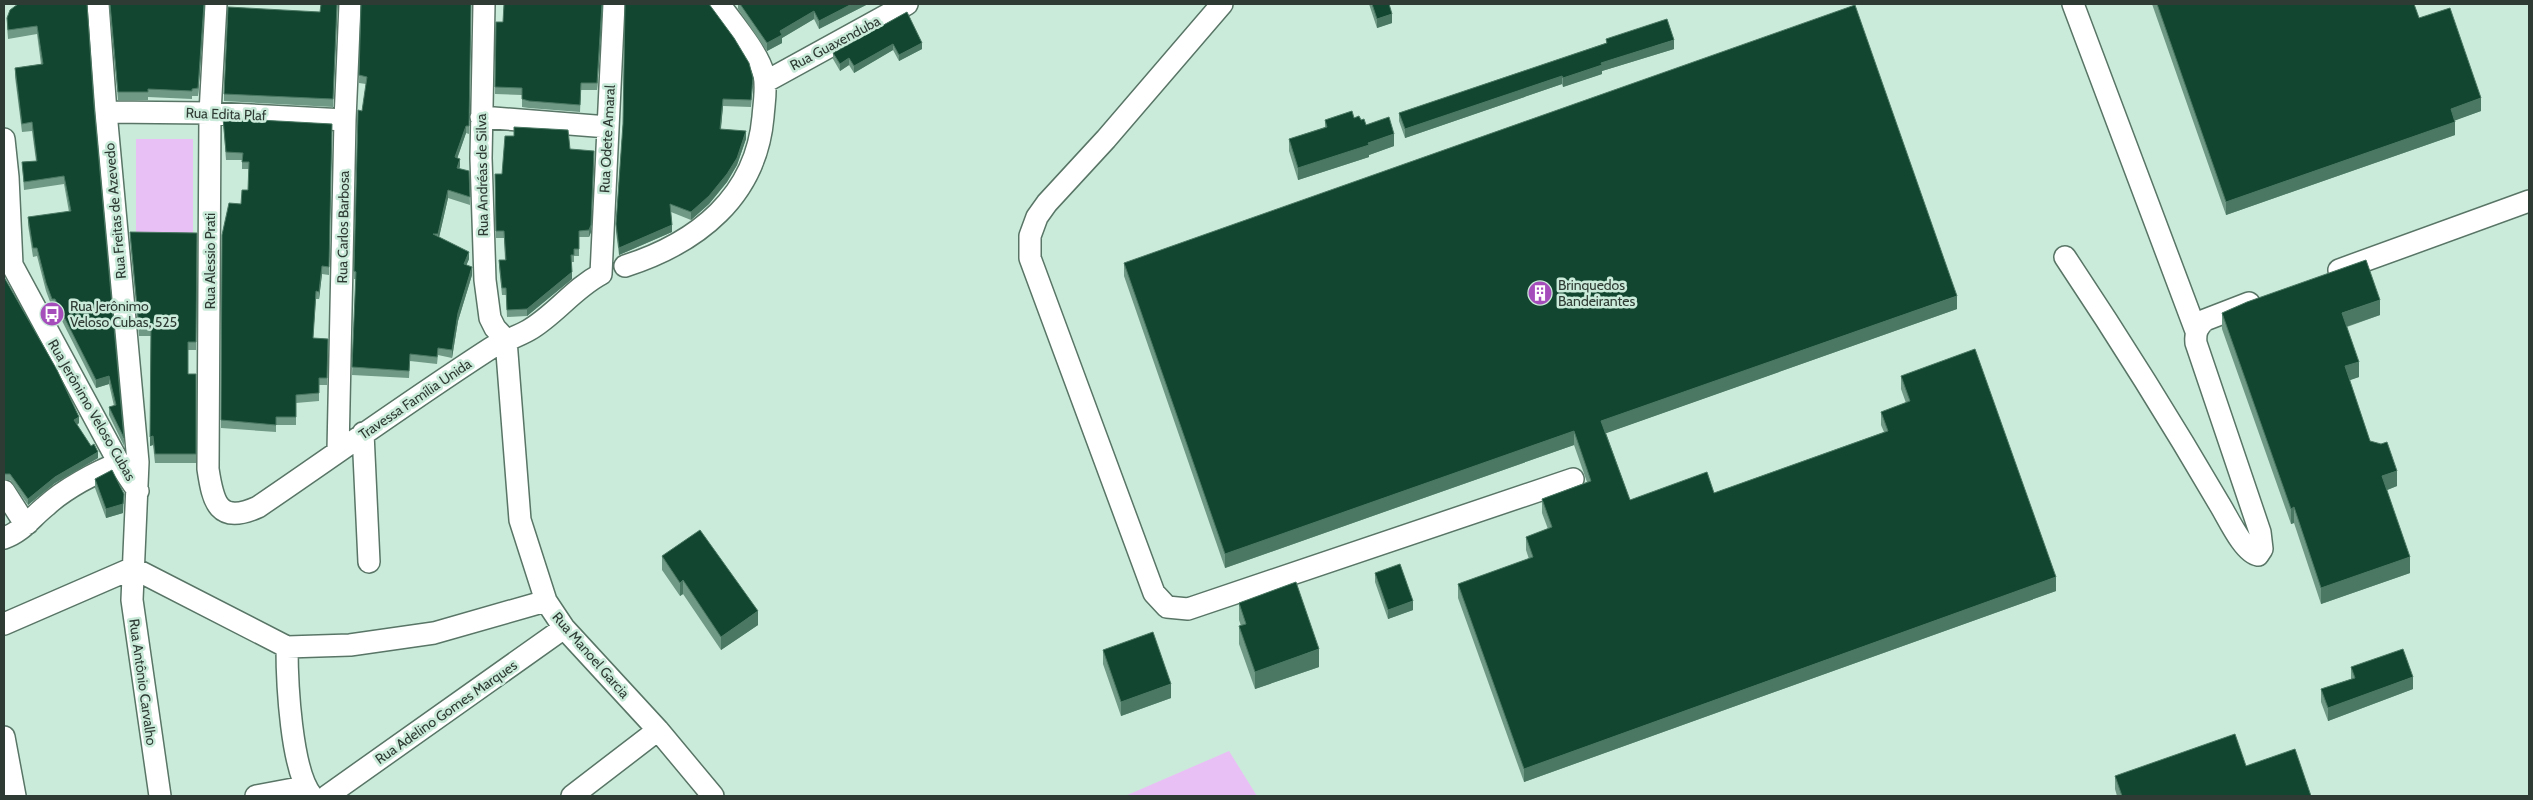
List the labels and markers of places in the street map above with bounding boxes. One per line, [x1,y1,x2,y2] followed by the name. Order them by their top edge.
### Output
[1558,276,1635,310] place label: Brinquedos Bandeirantes
[1527,280,1553,306] building icon: Brinquedos Bandeirantes
[70,297,177,331] place label: Rua Jerônimo Veloso Cubas, 525
[39,301,65,327] bus stop icon: Rua Jerônimo Veloso Cubas, 525

